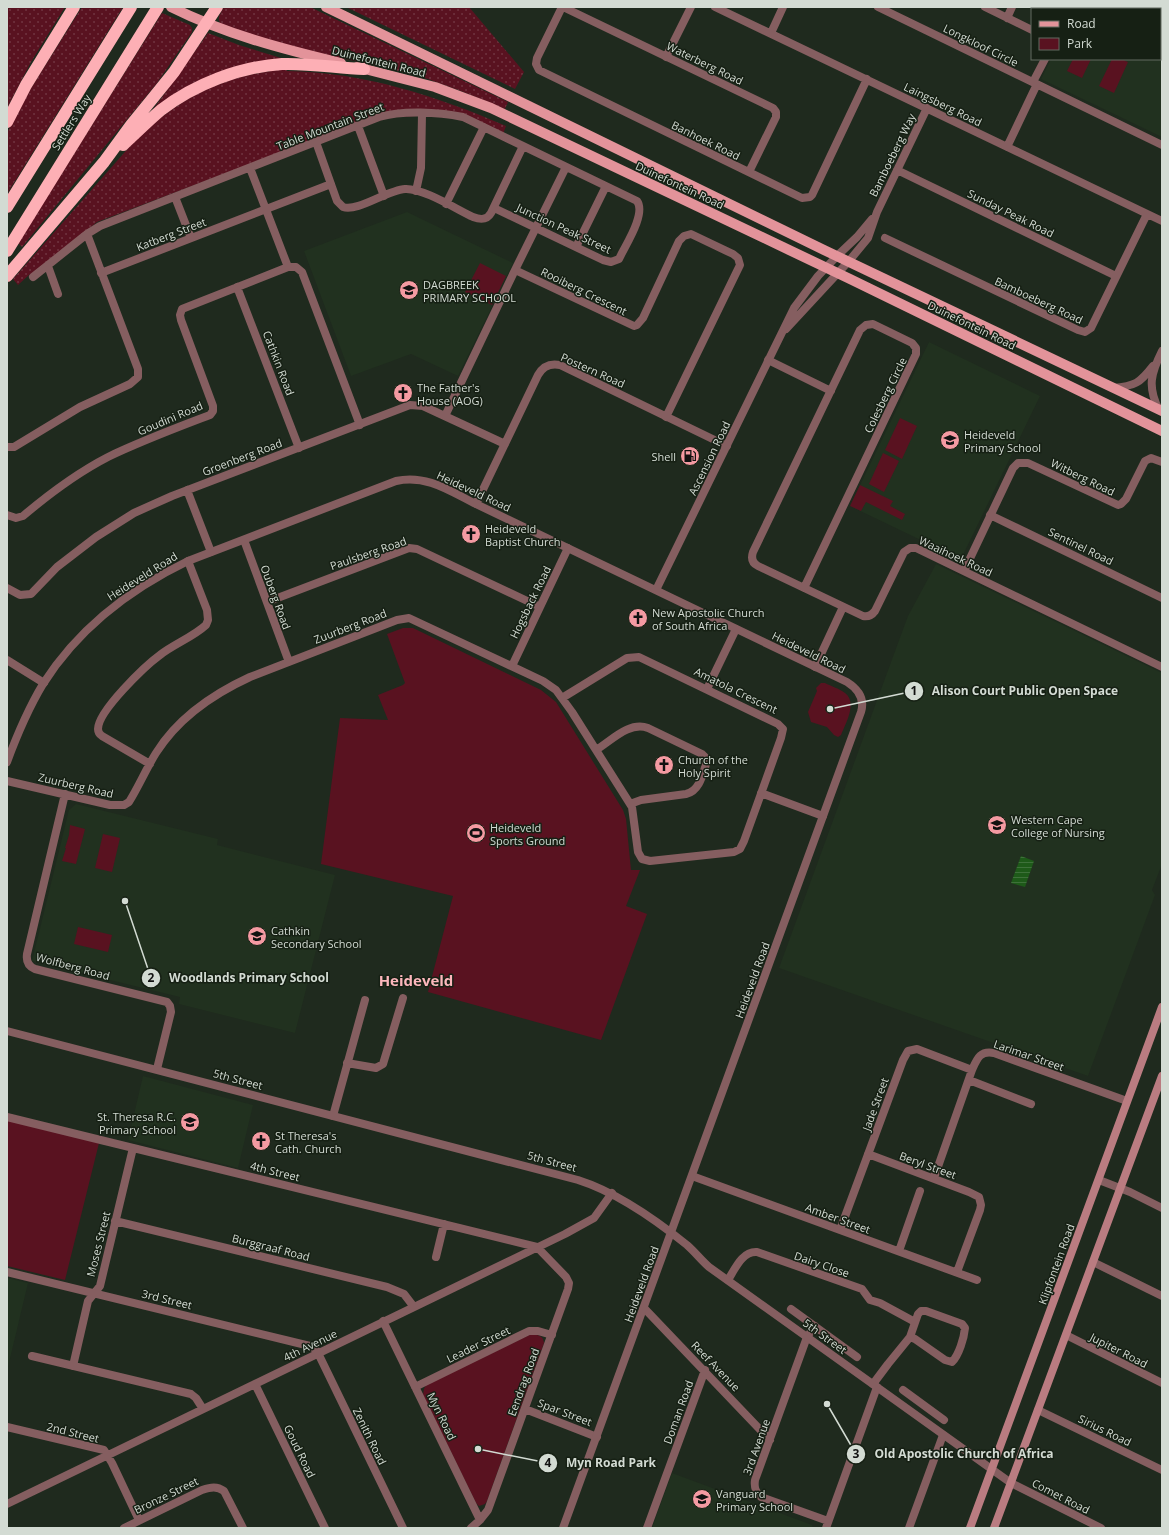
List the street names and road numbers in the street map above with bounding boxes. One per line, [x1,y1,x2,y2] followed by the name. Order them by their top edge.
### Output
[941,20,1021,70] street label: Longkloof Circle
[664,38,746,88] street label: Waterberg Road
[331,42,427,80] street label: Duinefontein Road
[901,79,985,129] street label: Laingsberg Road
[48,91,94,153] street label: Settlers Way
[274,99,386,153] street label: Table Mountain Street
[865,110,919,199] street label: Bamboeberg Way
[669,117,743,163] street label: Banhoek Road
[633,158,727,212] street label: Duinefontein Road
[965,186,1057,240] street label: Sunday Peak Road
[513,199,614,257] street label: Junction Peak Street
[134,214,208,254] street label: Katberg Street
[538,264,630,318] street label: Rooiberg Crescent
[993,273,1085,327] street label: Bamboeberg Road
[925,297,1019,353] street label: Duinefontein Road
[260,329,298,397] street label: Cathkin Road
[558,349,628,391] street label: Postern Road
[860,355,910,435] street label: Colesberg Circle
[135,398,205,438] street label: Goudini Road
[685,418,733,498] street label: Ascension Road
[200,435,284,479] street label: Groenberg Road
[1049,455,1117,499] street label: Witberg Road
[434,467,514,515] street label: Heideveld Road
[1046,524,1116,568] street label: Sentinel Road
[917,532,995,580] street label: Waaihoek Road
[328,533,408,573] street label: Paulsberg Road
[104,548,180,604] street label: Heideveld Road
[257,563,295,631] street label: Ouberg Road
[506,563,554,641] street label: Hogsback Road
[311,605,389,647] street label: Zuurberg Road
[770,628,848,676] street label: Heideveld Road
[692,663,780,717] street label: Amatola Crescent
[37,769,115,801] street label: Zuurberg Road
[731,940,773,1020] street label: Heideveld Road
[34,949,112,983] street label: Wolfberg Road
[992,1036,1066,1074] street label: Larimar Street
[212,1065,264,1093] street label: 5th Street
[858,1075,892,1134] street label: Jade Street
[526,1147,578,1175] street label: 5th Street
[897,1148,959,1182] street label: Beryl Street
[249,1158,301,1184] street label: 4th Street
[803,1199,873,1237] street label: Amber Street
[83,1210,113,1278] street label: Moses Street
[1034,1222,1078,1306] street label: Klipfontein Road
[230,1230,312,1264] street label: Burggraaf Road
[620,1244,662,1324] street label: Heideveld Road
[792,1248,852,1280] street label: Dairy Close
[140,1286,194,1312] street label: 3rd Street
[800,1315,850,1357] street label: 5th Street
[444,1322,512,1366] street label: Leader Street
[281,1326,339,1364] street label: 4th Avenue
[1087,1329,1150,1371] street label: Jupiter Road
[688,1338,744,1394] street label: Reef Avenue
[504,1346,542,1418] street label: Eendrag Road
[660,1378,696,1446] street label: Doman Road
[424,1390,460,1442] street label: Myn Road
[536,1395,594,1429] street label: Spar Street
[350,1405,390,1467] street label: Zenith Road
[1076,1411,1134,1449] street label: Sirius Road
[739,1417,773,1477] street label: 3rd Avenue
[45,1418,101,1446] street label: 2nd Street
[281,1422,319,1480] street label: Goud Road
[131,1473,201,1517] street label: Bronze Street
[1030,1475,1092,1517] street label: Comet Road

